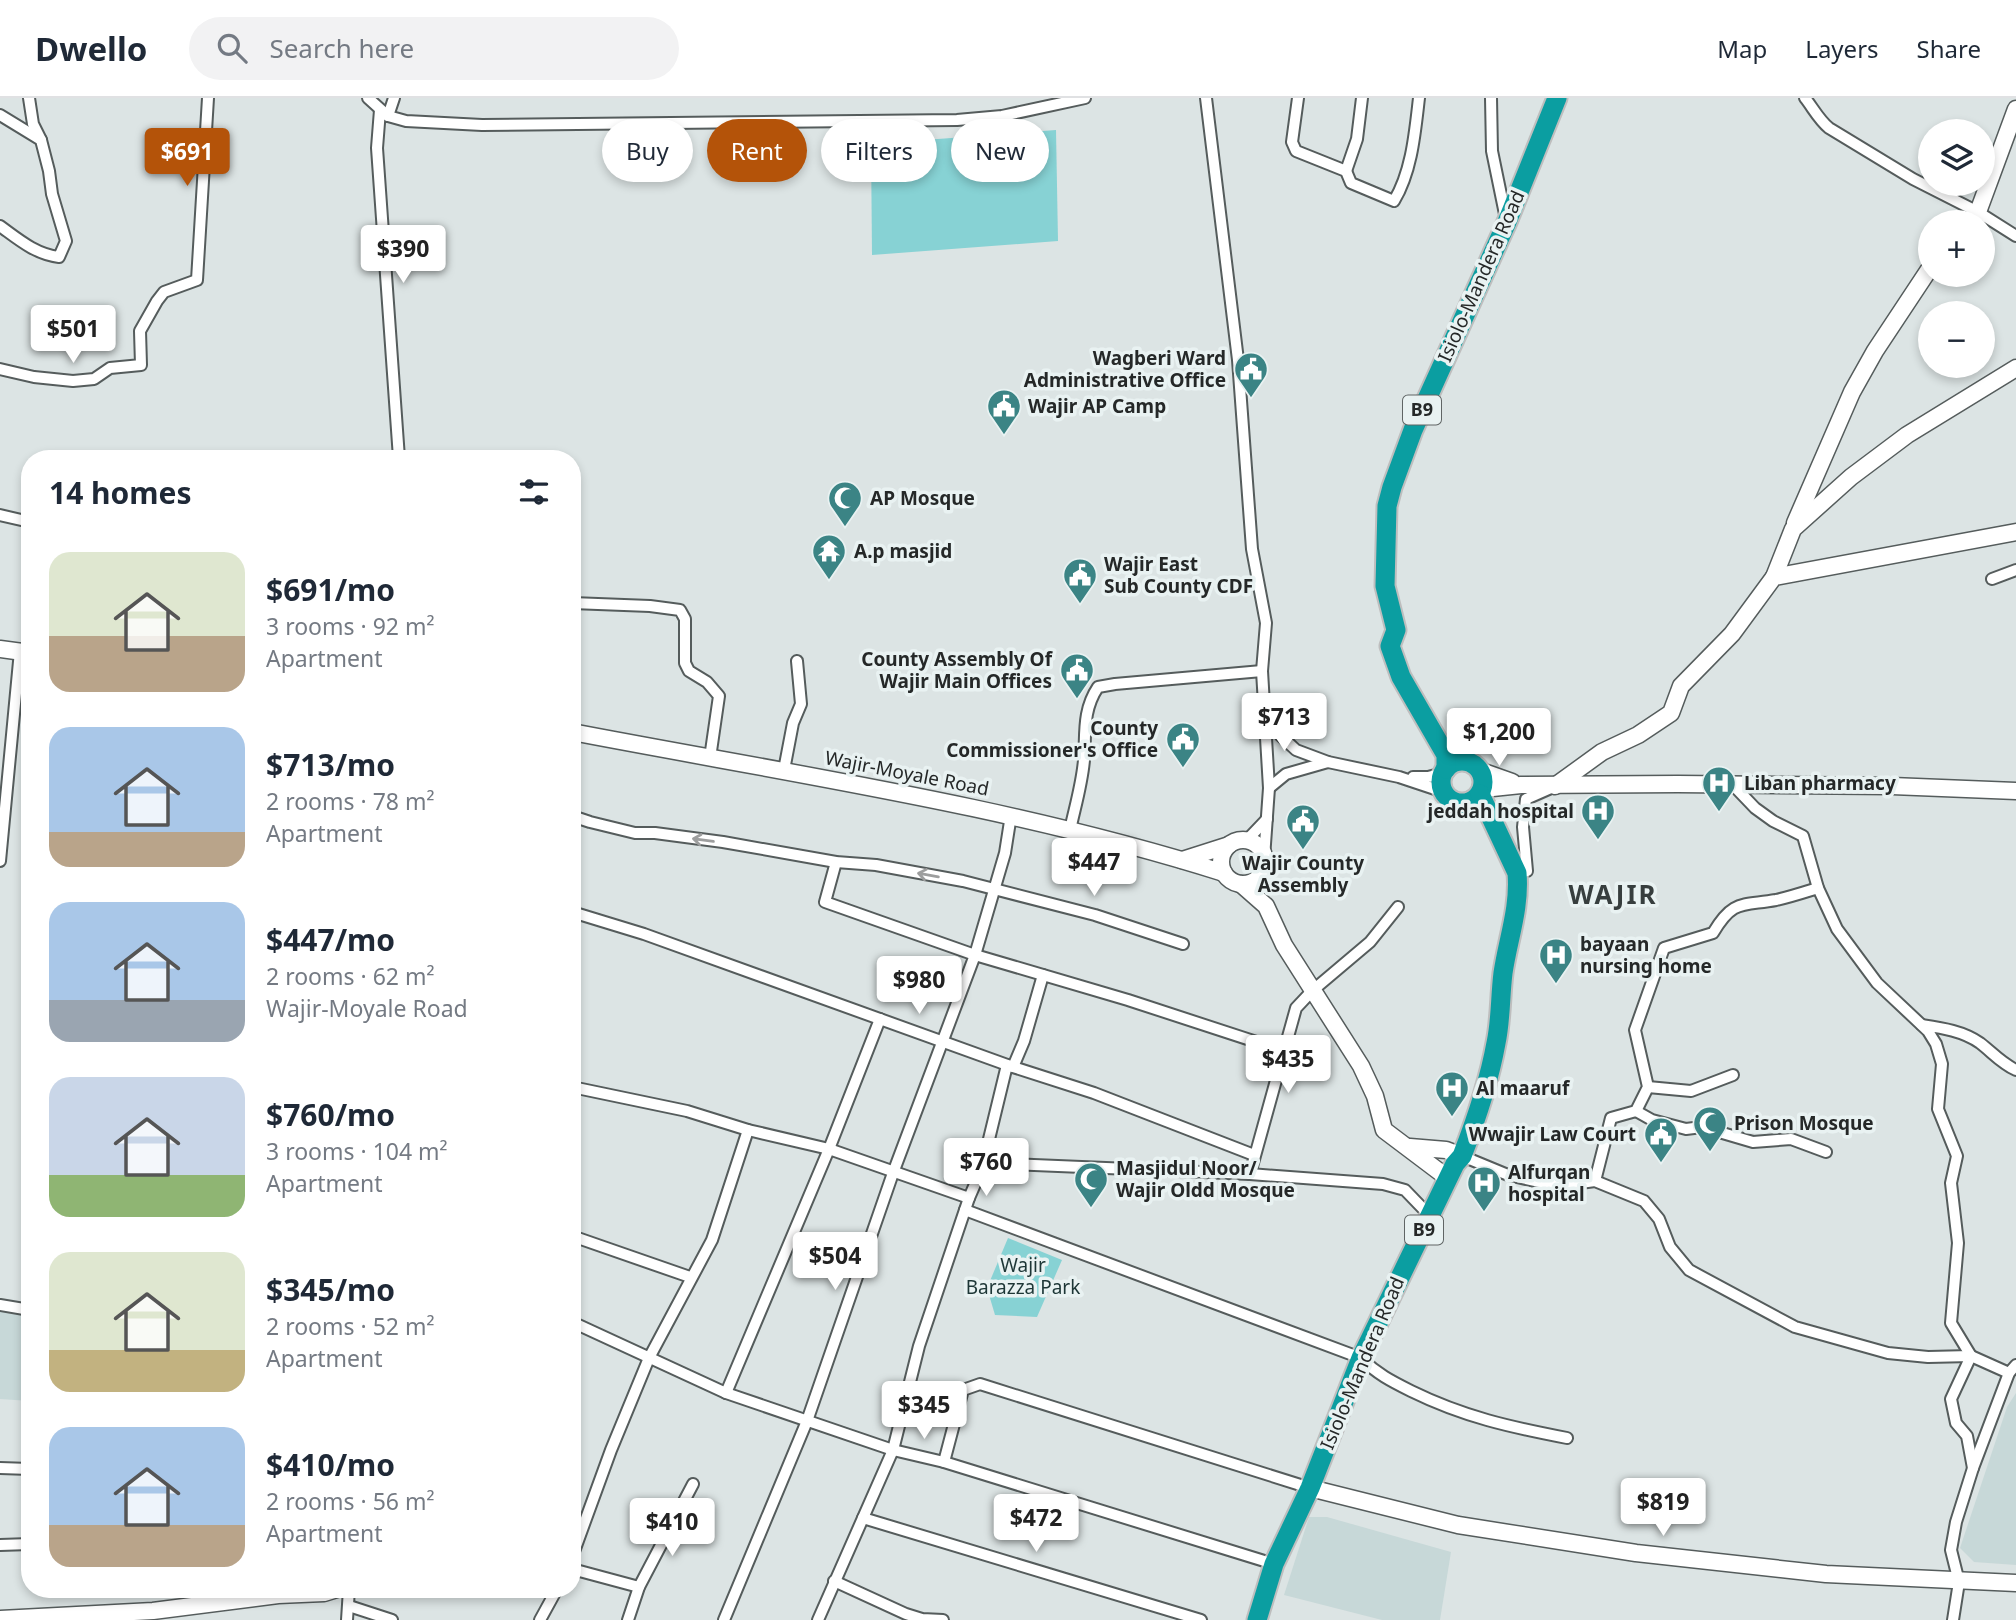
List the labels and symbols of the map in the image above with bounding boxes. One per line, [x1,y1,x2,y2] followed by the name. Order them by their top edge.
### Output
[146,129,228,188] pin: $691
[1431,186,1531,366] street label: Isiolo-Mandera Road
[362,226,444,285] pin: $390
[32,306,114,365] pin: $501
[1024,345,1226,393] place label: Wagberi Ward Administrative Office
[1232,350,1270,399] public building icon: Wagberi Ward Administrative Office
[985,387,1023,436] public building icon: Wajir AP Camp
[1028,393,1166,419] place label: Wajir AP Camp
[1403,396,1441,424] road number: B9
[826,479,864,528] mosque icon: AP Mosque
[870,485,975,511] place label: AP Mosque
[810,532,848,581] temple icon: A.p masjid
[854,538,952,564] place label: A.p masjid
[1104,551,1253,599] place label: Wajir East Sub County CDF
[1061,556,1099,605] public building icon: Wajir East Sub County CDF
[861,646,1054,694] place label: County Assembly Of Wajir Main Offices
[1058,651,1096,700] public building icon: County Assembly Of Wajir Main Offices
[1243,694,1325,753] pin: $713
[1442,708,1556,768] pin: $1,200
[946,715,1158,763] place label: County Commissioner's Office
[1164,720,1202,769] public building icon: County Commissioner's Office
[823,744,991,802] street label: Wajir-Moyale Road
[1700,764,1738,813] hospital icon: Liban pharmacy
[1744,770,1896,796] place label: Liban pharmacy
[1579,792,1617,841] hospital icon: jeddah hospital
[1427,798,1574,824] place label: jeddah hospital
[1284,802,1322,851] public building icon: Wajir County Assembly
[693,833,715,846] one-way arrow
[1053,838,1135,898] pin: $447
[1242,850,1364,898] place label: Wajir County Assembly
[917,868,940,881] one-way arrow
[1568,876,1658,912] district label: WAJIR
[1580,931,1712,979] place label: bayaan nursing home
[1537,936,1575,985] hospital icon: bayaan nursing home
[878,956,960,1016] pin: $980
[1247,1035,1329,1095] pin: $435
[1433,1069,1471,1118] hospital icon: Al maaruf
[1476,1075,1571,1101] place label: Al maaruf
[1691,1104,1729,1153] mosque icon: Prison Mosque
[1734,1110,1874,1136] place label: Prison Mosque
[1642,1115,1680,1164] public building icon: Wwajir Law Court
[1469,1121,1636,1147] place label: Wwajir Law Court
[945,1138,1027,1198] pin: $760
[1116,1155,1295,1203] place label: Masjidul Noor/ Wajir Oldd Mosque
[1508,1159,1590,1207] place label: Alfurqan hospital
[1072,1160,1110,1209] mosque icon: Masjidul Noor/ Wajir Oldd Mosque
[1465,1164,1503,1213] hospital icon: Alfurqan hospital
[1405,1216,1443,1245] road number: B9
[794,1232,876,1292] pin: $504
[966,1252,1080,1300] park label: Wajir Barazza Park
[1314,1273,1410,1453] street label: Isiolo-Mandera Road
[883,1382,965,1441] pin: $345
[1622,1478,1704,1538] pin: $819
[995,1494,1077,1554] pin: $472
[631,1498,713,1558] pin: $410

